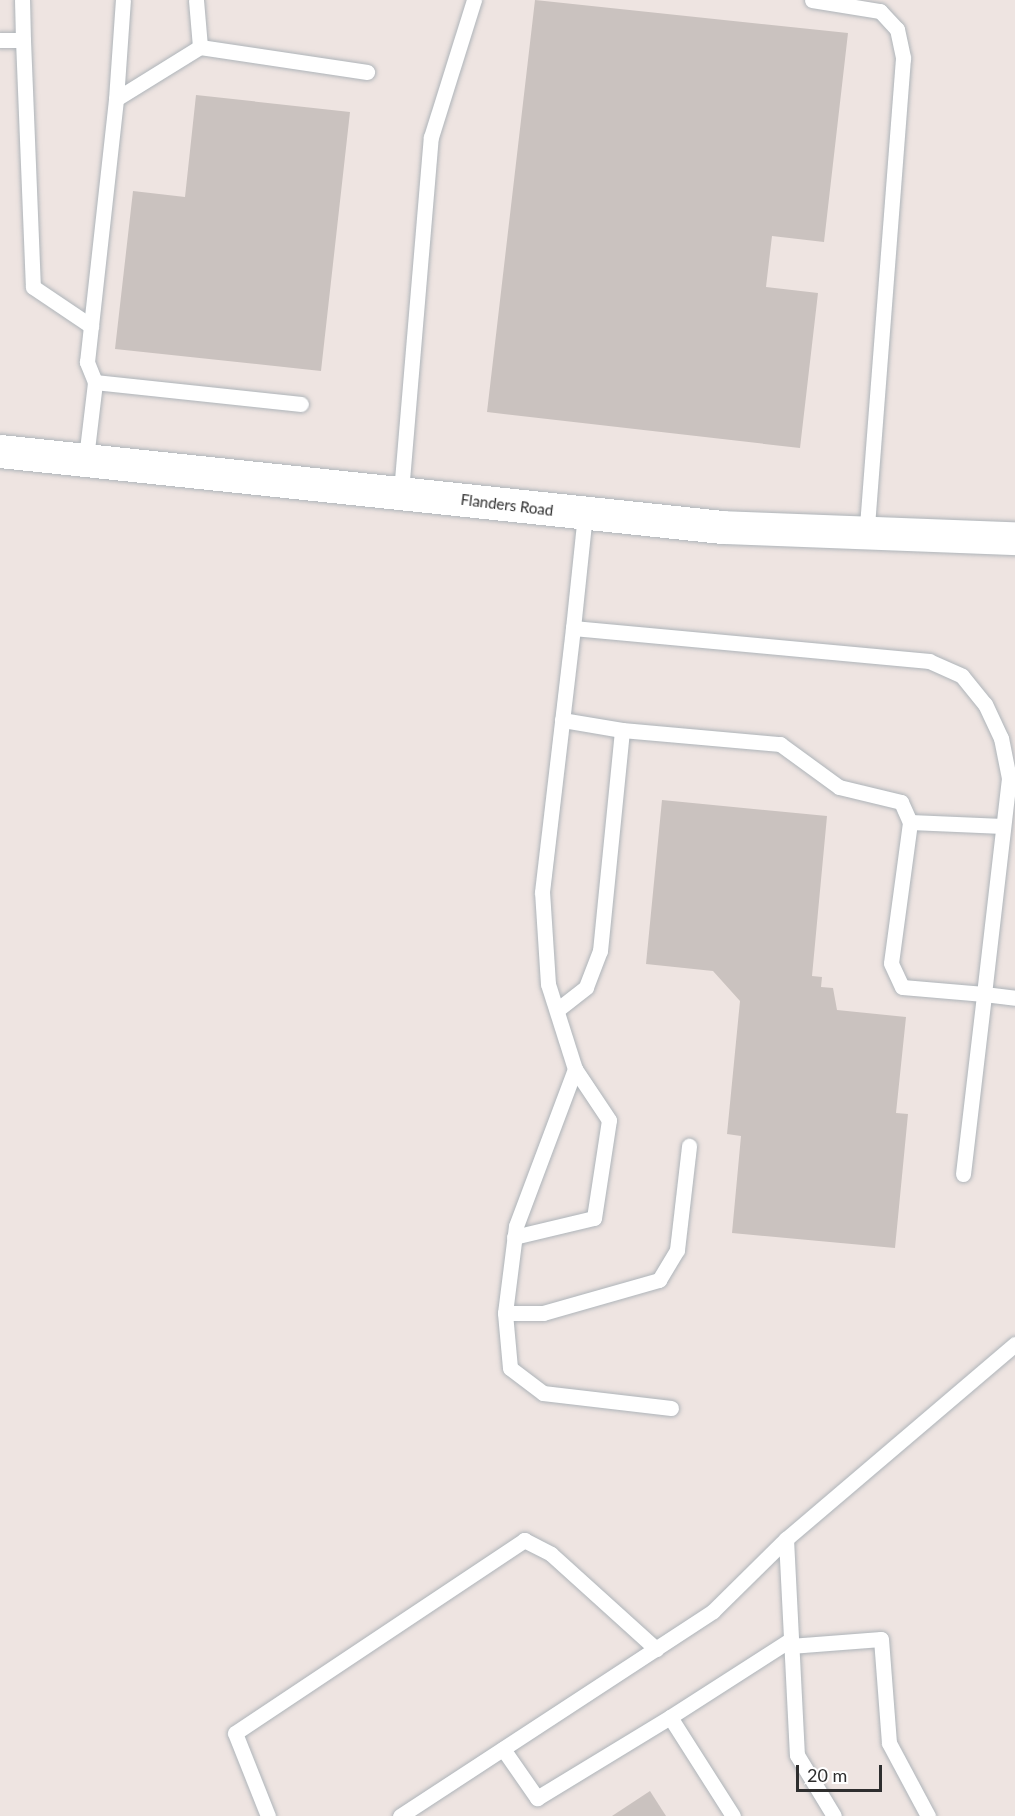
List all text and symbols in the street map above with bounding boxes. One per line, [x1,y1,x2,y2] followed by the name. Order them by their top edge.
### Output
[460,490,554,520] street label: Flanders Road
[799,1753,884,1791] scale bar
[807,1764,847,1786] text: 20 m

